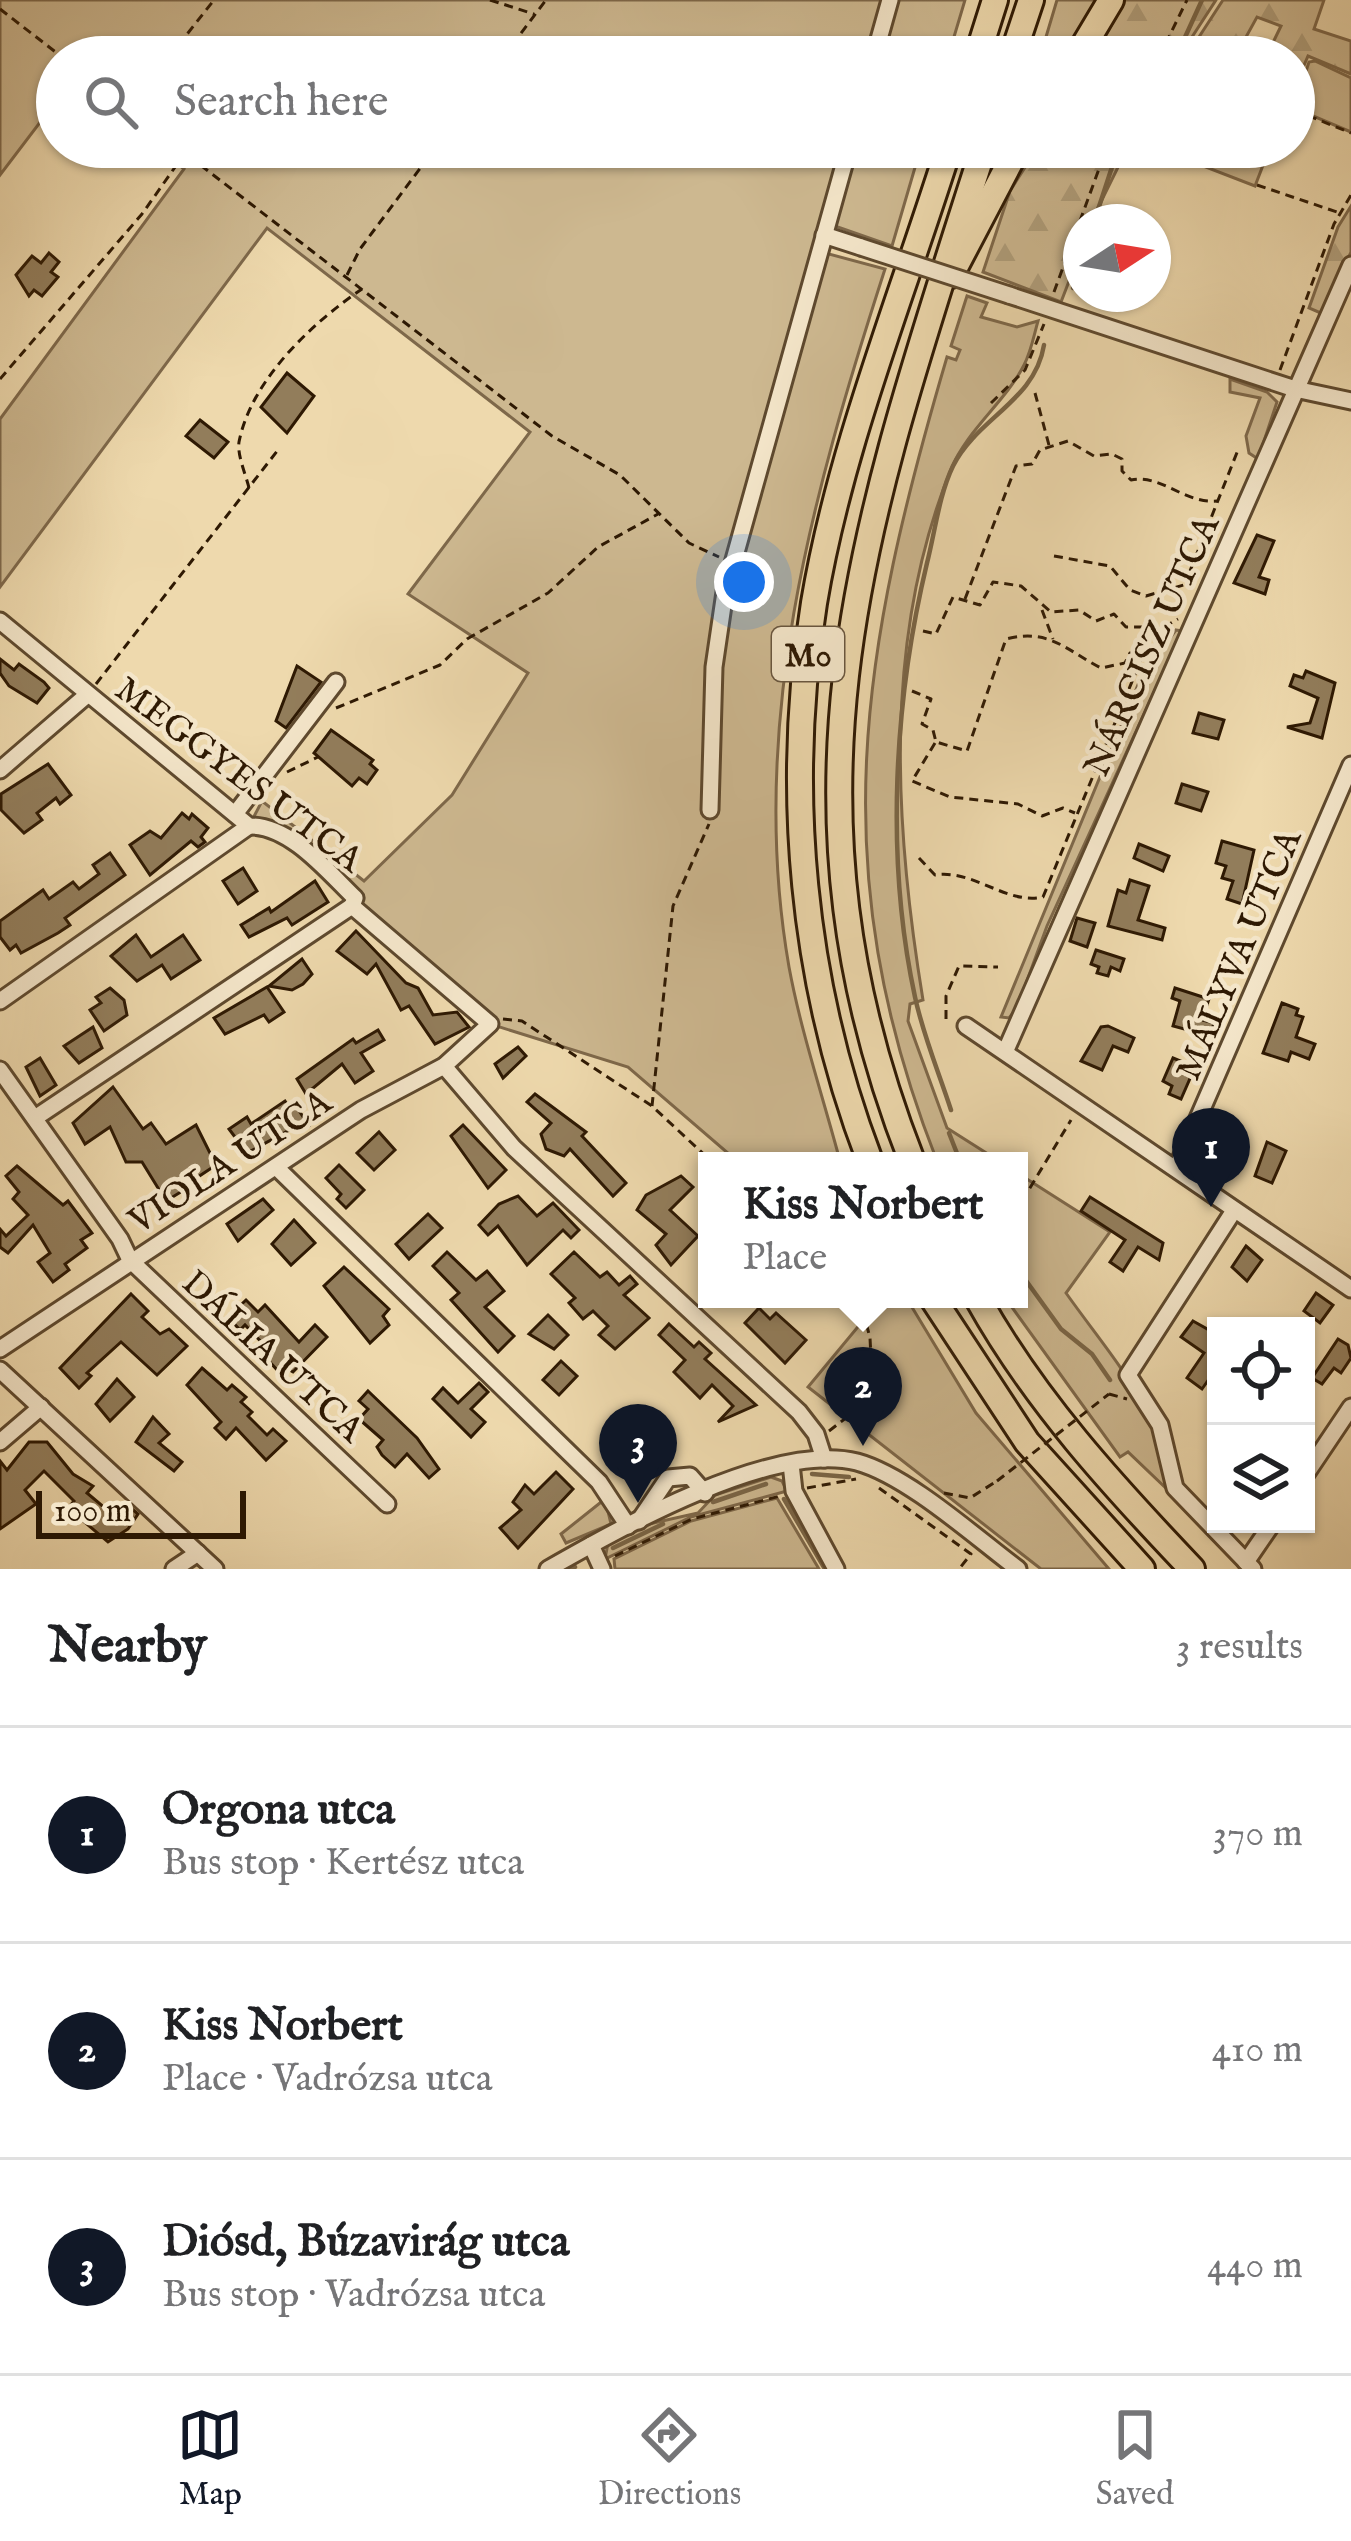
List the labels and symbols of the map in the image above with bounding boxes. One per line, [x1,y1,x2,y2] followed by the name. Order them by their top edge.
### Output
[1063,204,1171,312] north arrow
[1074,507,1232,784] street label: NÁRCISZ UTCA
[714,552,774,612] your location
[772,627,844,681] road number: M0
[105,667,373,885] street label: MEGGYES UTCA
[1165,821,1314,1088] street label: MÁLYVA UTCA
[120,1079,342,1246] street label: VIOLA UTCA
[1172,1108,1250,1207] pin: 1
[171,1260,375,1455] street label: DÁLIA UTCA
[824,1347,902,1446] pin: 2
[599,1404,677,1503] pin: 3
[36,1485,246,1538] scale bar

